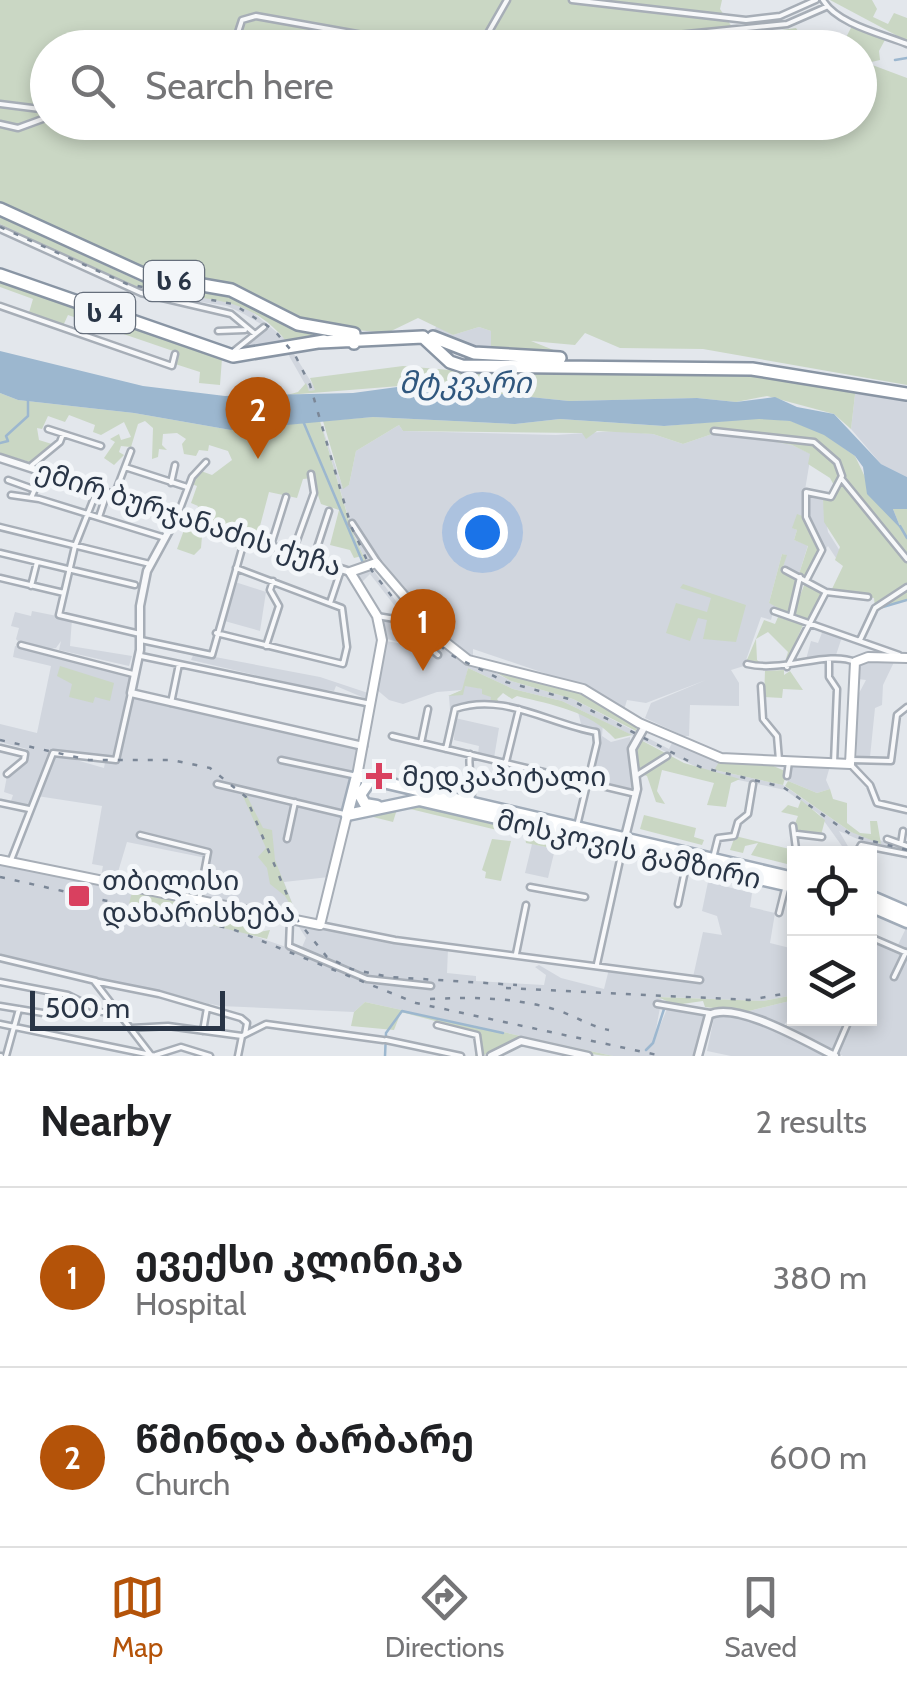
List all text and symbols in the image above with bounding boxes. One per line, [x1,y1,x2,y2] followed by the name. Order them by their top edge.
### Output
[30,30,877,140] search box
[65,58,120,113] icon: search
[145,62,334,109] text: Search here
[144,261,204,301] road number: ს 6
[75,293,135,333] road number: ს 4
[399,364,533,401] water label: მტკვარი
[226,376,290,459] pin: 2
[32,453,346,583] street label: ემირ ბურჯანაძის ქუჩა
[457,507,508,558] your location
[390,588,456,671] pin: 1
[402,759,606,793] place label: მედკაპიტალი
[366,763,392,789] marker: მედკაპიტალი
[494,802,764,896] street label: მოსკოვის გამზირი
[787,846,877,1026] map controls
[787,846,877,936] button: locate
[102,863,295,929] place label: თბილისი დახარისხება
[66,883,92,909] marker: თბილისი დახარისხება
[787,936,877,1026] button: layers
[30,986,225,1030] scale bar
[45,991,130,1025] text: 500 m
[40,1095,172,1147] text: Nearby
[756,1102,867,1141] text: 2 results
[135,1236,463,1283] text: ევექსი კლინიკა
[67,1258,78,1297] text: 1
[773,1258,867,1297] text: 380 m
[135,1284,246,1323] text: Hospital
[135,1416,474,1463] text: წმინდა ბარბარე
[64,1438,81,1477] text: 2
[769,1438,867,1477] text: 600 m
[135,1464,230,1503] text: Church
[110,1570,165,1664] tab: Map
[385,1570,504,1664] tab: Directions
[724,1570,797,1664] tab: Saved

